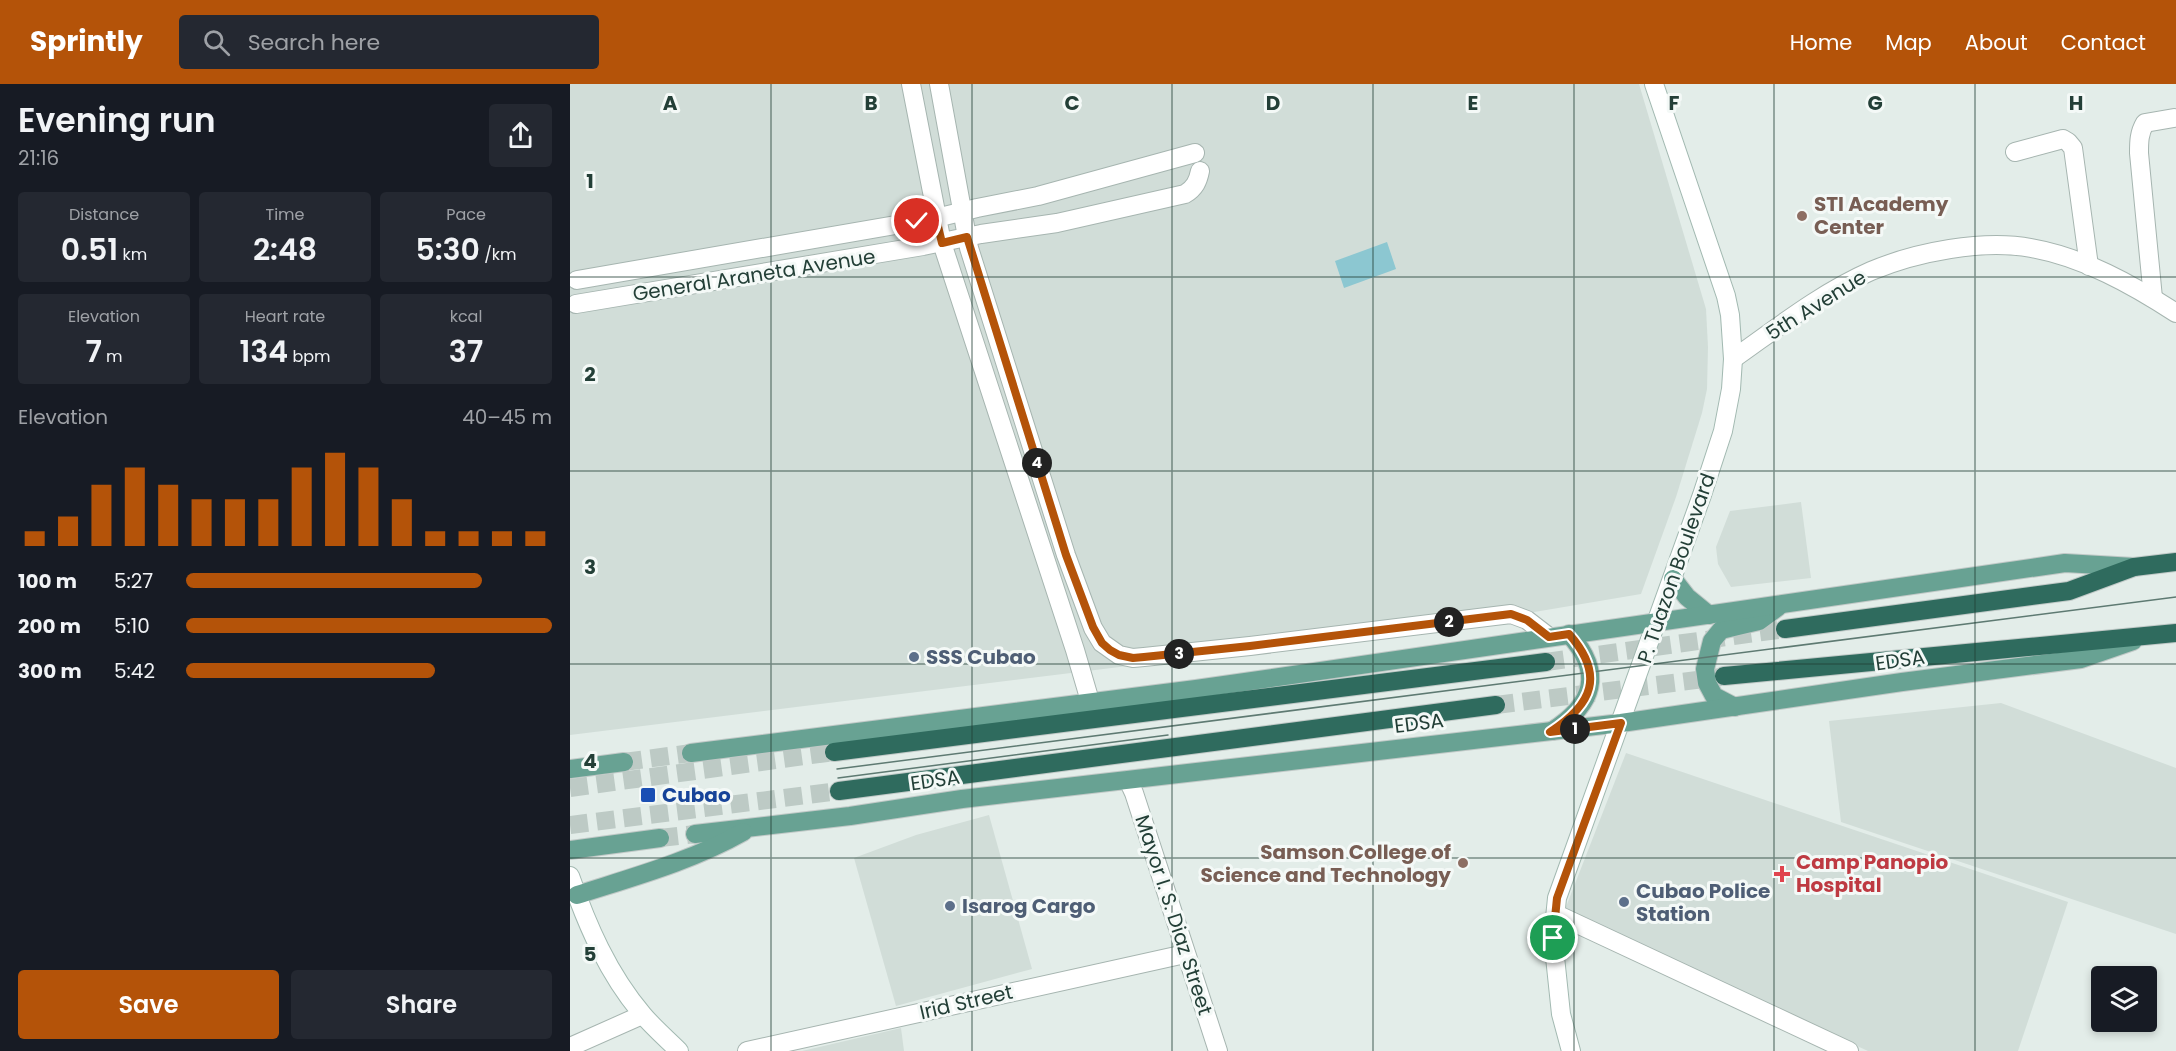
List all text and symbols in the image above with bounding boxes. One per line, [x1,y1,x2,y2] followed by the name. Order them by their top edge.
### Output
[179,15,599,69] search box
[30,22,143,61] text: Sprintly
[200,26,233,59] icon: search
[248,27,380,58] text: Search here
[1790,28,1852,57] text: Home
[1885,28,1932,57] text: Map
[1965,28,2028,57] text: About
[2061,28,2146,57] text: Contact
[663,89,678,117] text: A
[864,89,878,117] text: B
[1064,89,1080,117] text: C
[1266,89,1280,117] text: D
[1468,89,1478,117] text: E
[1669,89,1680,117] text: F
[1867,89,1883,117] text: G
[2069,89,2083,117] text: H
[18,97,216,144] text: Evening run
[489,104,552,167] button: share
[18,144,59,172] text: 21:16
[586,167,594,195] text: 1
[1814,190,1949,241] place label: STI Academy Center
[891,195,942,246] pin
[69,203,139,226] text: Distance
[266,203,305,226] text: Time
[446,203,486,226] text: Pace
[900,204,933,237] icon: check
[1795,209,1809,223] marker: STI Academy Center
[61,228,118,271] text: 0.51
[253,228,317,271] text: 2:48
[415,228,480,271] text: 5:30
[631,242,877,308] street label: General Araneta Avenue
[118,243,147,266] text: km
[480,243,517,266] text: /km
[1761,263,1871,347] street label: 5th Avenue
[68,305,140,328] text: Elevation
[245,305,325,328] text: Heart rate
[450,305,482,328] text: kcal
[85,330,102,373] text: 7
[239,330,288,373] text: 134
[449,330,483,373] text: 37
[102,345,123,368] text: m
[288,345,331,368] text: bpm
[584,360,596,388] text: 2
[18,403,108,431] text: Elevation
[462,403,552,431] text: 40–45 m
[1022,448,1052,478] pin: 4
[1032,451,1042,474] text: 4
[1630,469,1722,667] street label: P. Tuazon Boulevard
[584,553,596,581] text: 3
[18,567,77,595] text: 100 m
[114,567,153,595] text: 5:27
[1434,607,1464,637] pin: 2
[1444,610,1454,633] text: 2
[18,612,81,640] text: 200 m
[114,612,150,640] text: 5:10
[1164,639,1194,669] pin: 3
[1174,642,1184,665] text: 3
[926,643,1036,671] place label: SSS Cubao
[1873,643,1927,677] street label: EDSA
[907,650,921,664] marker: SSS Cubao
[18,657,82,685] text: 300 m
[114,657,155,685] text: 5:42
[1393,706,1445,740] street label: EDSA
[1560,714,1590,744] pin: 1
[1572,717,1578,740] text: 1
[583,747,597,775] text: 4
[908,763,962,797] street label: EDSA
[662,781,731,809] place label: Cubao
[639,786,657,804] marker: Cubao
[1128,811,1220,1019] street label: Mayor I. S. Diaz Street
[1201,838,1451,889] place label: Samson College of Science and Technology
[1796,848,1949,899] place label: Camp Panopio Hospital
[1456,856,1470,870] marker: Samson College of Science and Technology
[1773,865,1791,883] marker: Camp Panopio Hospital
[1636,877,1770,928] place label: Cubao Police Station
[962,892,1096,920] place label: Isarog Cargo
[1617,895,1631,909] marker: Cubao Police Station
[943,899,957,913] marker: Isarog Cargo
[1527,912,1578,963] pin
[1536,921,1569,954] icon: arrive
[584,940,597,968] text: 5
[2091,966,2157,1032] map controls
[2091,966,2157,1032] button: layers
[18,970,279,1039] button: Save
[291,970,552,1039] button: Share
[917,978,1015,1026] street label: Irid Street

